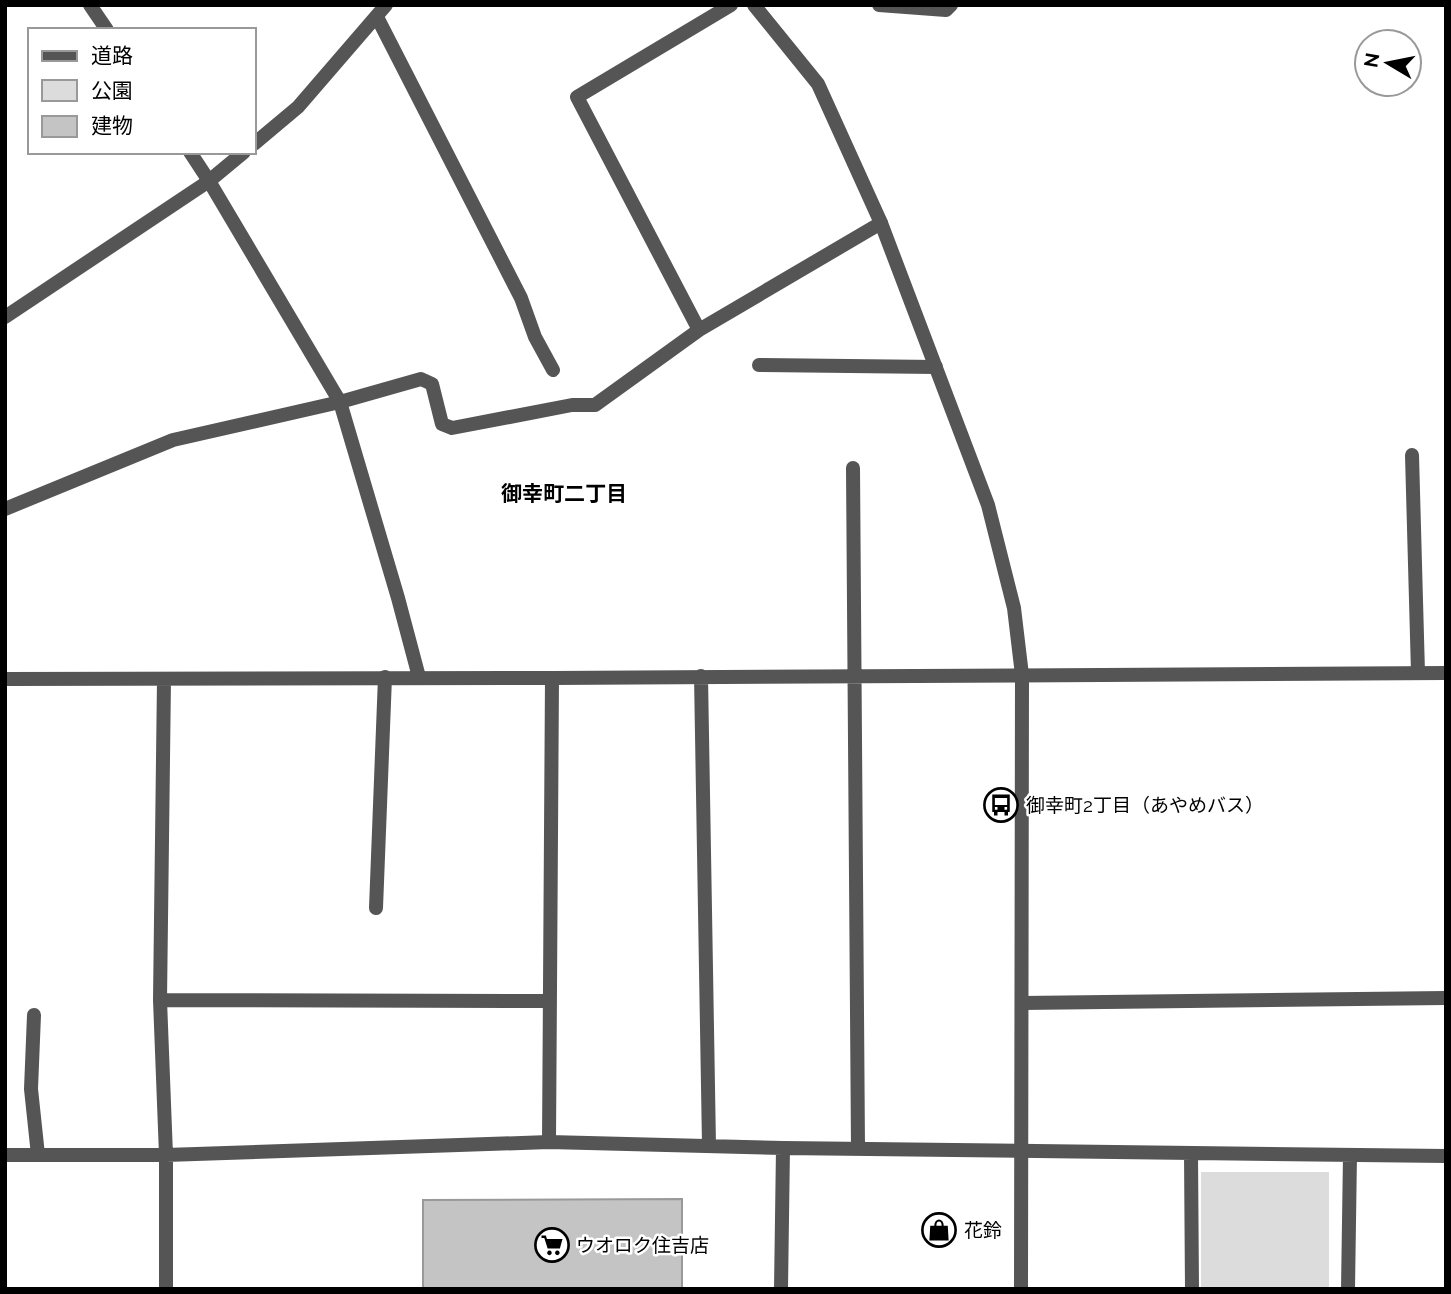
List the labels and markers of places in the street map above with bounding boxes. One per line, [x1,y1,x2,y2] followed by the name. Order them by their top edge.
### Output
[982,786,1020,824] bus stop icon: 御幸町2丁目（あやめバス）
[1026,794,1264,816] place label: 御幸町2丁目（あやめバス）
[920,1211,958,1249] shop icon: 花鈴
[964,1219,1002,1241] place label: 花鈴
[533,1226,571,1264] supermarket icon: ウオロク住吉店
[576,1234,709,1256] place label: ウオロク住吉店

